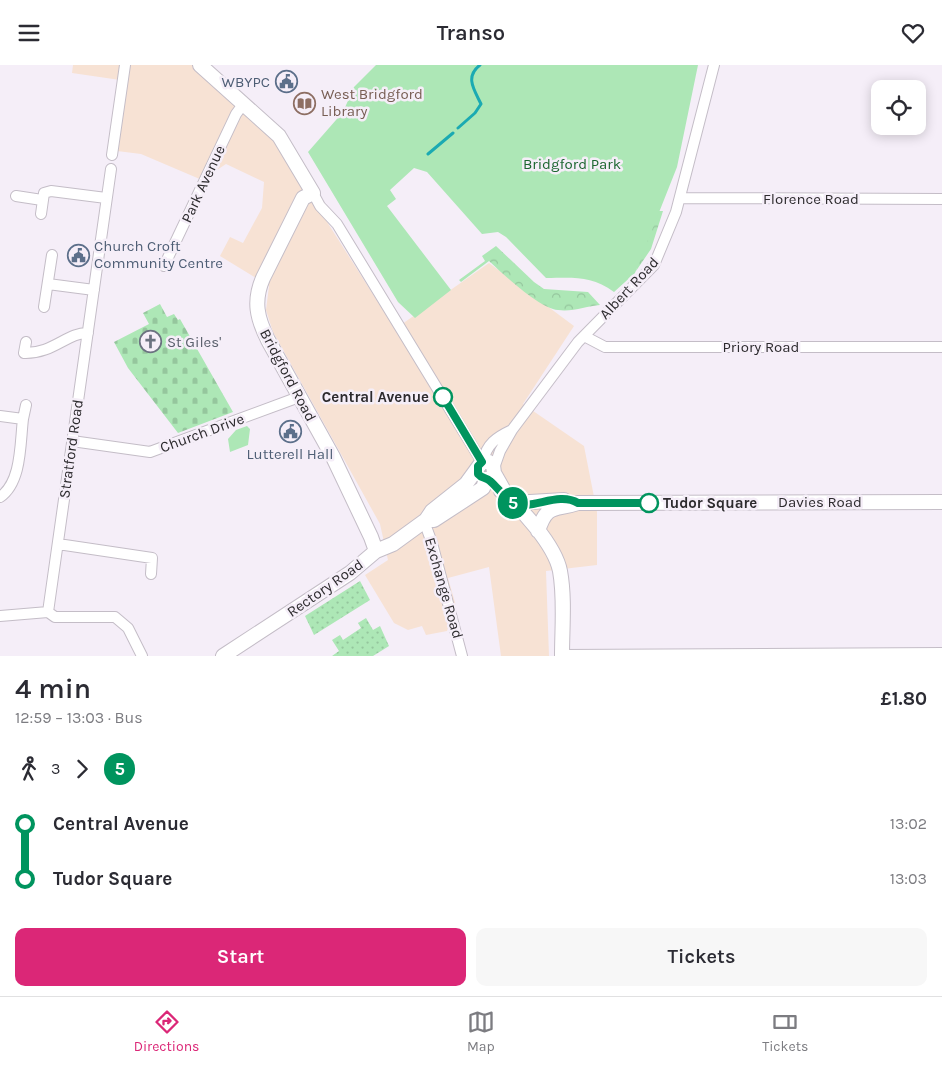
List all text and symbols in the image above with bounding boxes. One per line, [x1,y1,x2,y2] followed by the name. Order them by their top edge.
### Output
[15,19,43,47] icon: menu
[899,19,927,47] icon: heart
[437,20,505,46] text: Transo
[274,70,298,94] public building icon: WBYPC
[222,73,270,91] place label: WBYPC
[871,80,926,135] map controls
[871,80,926,135] button: locate
[321,85,423,120] place label: West Bridgford Library
[293,91,317,115] library icon: West Bridgford Library
[177,142,229,226] street label: Park Avenue
[523,155,621,173] park label: Bridgford Park
[763,190,859,208] street label: Florence Road
[94,237,223,272] place label: Church Croft Community Centre
[66,243,90,267] public building icon: Church Croft Community Centre
[596,253,662,323] street label: Albert Road
[256,326,320,424] street label: Bridgford Road
[139,330,163,354] church icon: St Giles'
[167,333,221,351] place label: St Giles'
[723,338,799,356] street label: Priory Road
[433,387,453,407] marker: Central Avenue
[322,388,429,406] place label: Central Avenue
[55,398,87,500] street label: Stratford Road
[158,409,246,457] street label: Church Drive
[278,419,302,443] public building icon: Lutterell Hall
[247,445,333,463] place label: Lutterell Hall
[497,487,529,519] line badge: 5
[508,492,518,514] text: 5
[639,493,659,513] marker: Tudor Square
[778,493,862,511] street label: Davies Road
[663,494,757,512] place label: Tudor Square
[421,535,467,641] street label: Exchange Road
[283,555,367,621] street label: Rectory Road
[15,672,91,705] text: 4 min
[880,688,927,710] text: £1.80
[15,708,143,727] text: 12:59 – 13:03 · Bus
[15,755,43,783] icon: walk
[68,755,96,783] icon: forward
[114,758,125,780] text: 5
[51,759,60,778] text: 3
[53,813,189,835] text: Central Avenue
[890,814,927,833] text: 13:02
[53,868,172,890] text: Tudor Square
[890,869,927,888] text: 13:03
[15,928,466,986] button: Start
[476,928,927,986] button: Tickets
[134,1008,199,1055] tab: Directions
[467,1008,495,1055] tab: Map
[762,1008,808,1055] tab: Tickets

